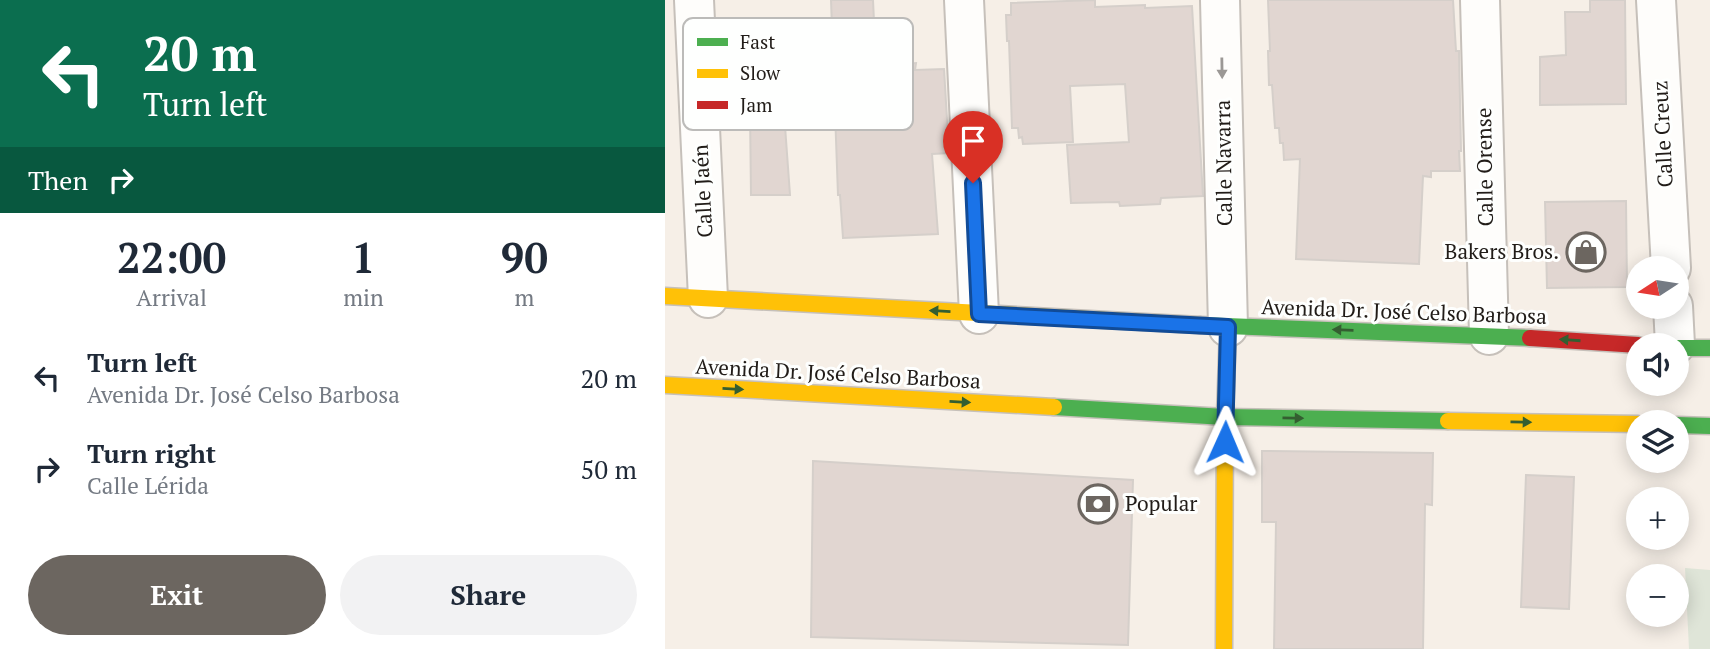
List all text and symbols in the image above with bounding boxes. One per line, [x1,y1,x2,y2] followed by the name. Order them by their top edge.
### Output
[683,18,913,130] legend
[143,20,257,85] text: 20 m
[28,28,119,119] icon: left
[740,29,775,54] text: Fast
[1216,57,1227,79] one-way arrow
[740,60,781,85] text: Slow
[1645,80,1679,188] street label: Calle Creuz
[143,83,267,125] text: Turn left
[740,92,773,117] text: Jam
[1208,99,1238,226] street label: Calle Navarra
[1469,107,1499,227] street label: Calle Orense
[943,111,1003,183] pin
[954,122,992,160] icon: arrive
[686,143,718,238] street label: Calle Jaén
[102,161,140,199] icon: right
[28,163,88,197] text: Then
[117,229,226,285] text: 22:00
[352,229,375,285] text: 1
[501,229,548,285] text: 90
[1565,231,1607,273] shop icon: Bakers Bros.
[1445,237,1559,265] place label: Bakers Bros.
[1626,256,1689,318] north arrow
[1626,256,1689,627] map controls
[136,282,207,313] text: Arrival
[343,282,384,313] text: min
[514,282,534,313] text: m
[1261,292,1548,330] street label: Avenida Dr. José Celso Barbosa
[928,306,950,317] one-way arrow
[1331,324,1353,336] one-way arrow
[1626,333,1689,396] button: sound
[1559,335,1581,346] one-way arrow
[87,345,197,379] text: Turn left
[695,352,982,394] street label: Avenida Dr. José Celso Barbosa
[28,359,66,397] icon: left
[581,361,637,395] text: 20 m
[87,379,400,410] text: Avenida Dr. José Celso Barbosa
[722,384,744,395] one-way arrow
[950,397,972,408] one-way arrow
[1188,405,1262,479] position arrow
[1626,410,1689,473] button: layers
[1282,412,1304,424] one-way arrow
[1510,416,1532,428] one-way arrow
[87,436,216,470] text: Turn right
[28,450,66,488] icon: right
[581,452,637,486] text: 50 m
[87,470,209,501] text: Calle Lérida
[1077,483,1119,525] bank icon: Popular
[1626,487,1689,550] button: +
[1125,489,1197,517] place label: Popular
[28,555,326,635] button: Exit
[340,555,637,635] button: Share
[1626,564,1689,627] button: −

